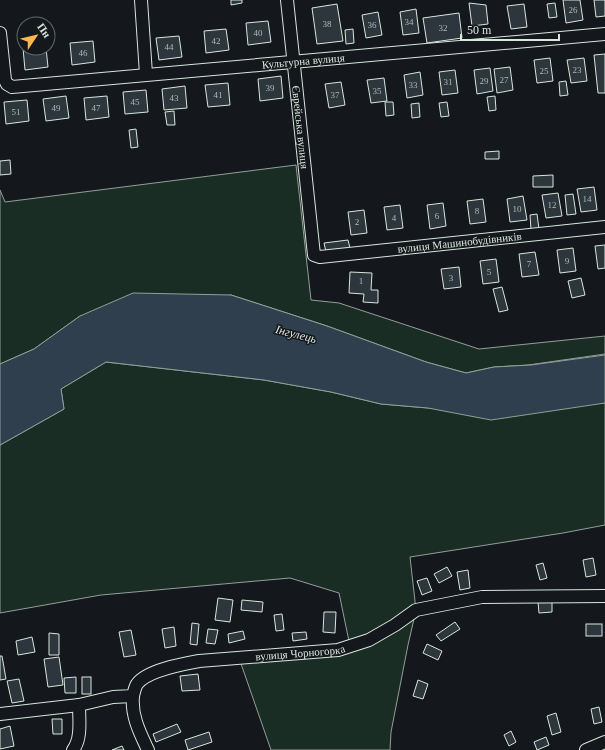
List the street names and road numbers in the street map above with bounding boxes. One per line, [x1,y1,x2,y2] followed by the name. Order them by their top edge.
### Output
[261,51,345,71] street label: Культурна вулиця
[290,85,311,170] street label: Єврейська вулиця
[397,230,522,255] street label: вулиця Машинобудівників
[255,642,347,663] street label: вулиця Чорногорка

